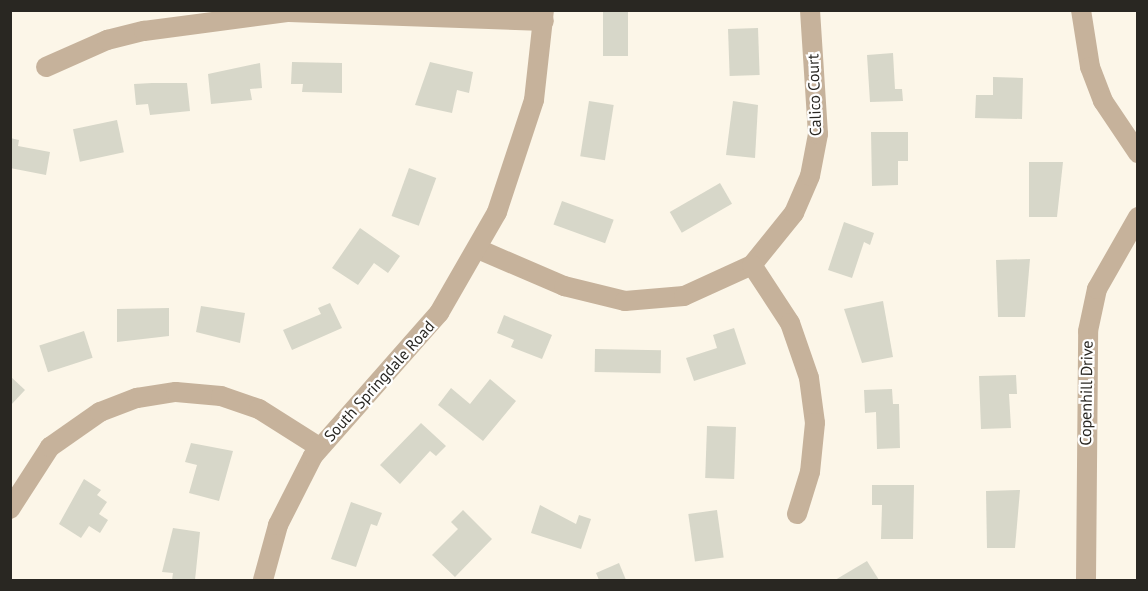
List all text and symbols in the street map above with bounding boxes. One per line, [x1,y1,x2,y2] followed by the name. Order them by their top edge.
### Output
[803,53,825,137] street label: Calico Court
[320,317,438,445] street label: South Springdale Road
[1075,340,1097,446] street label: Copenhill Drive

